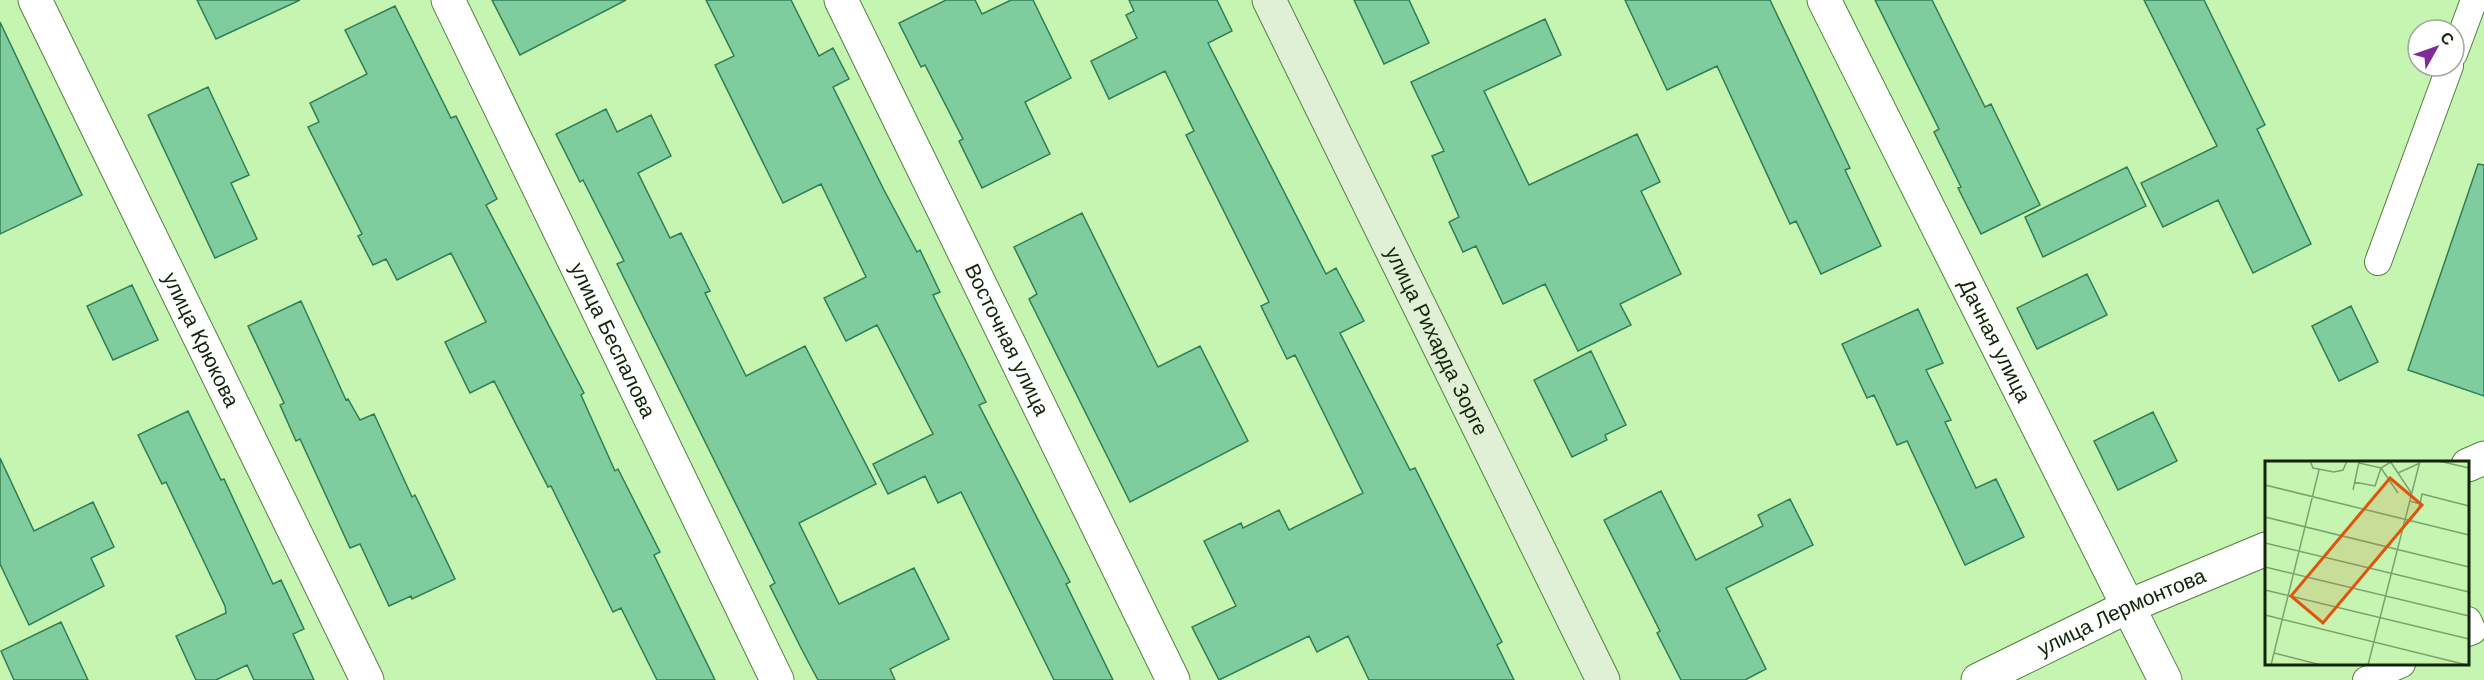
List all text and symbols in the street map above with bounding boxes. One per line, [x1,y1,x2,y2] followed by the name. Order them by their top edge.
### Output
[2406,18,2466,78] north arrow
[2437,29,2458,49] text: С
[1381,243,1493,439] street label: улица Рихарда Зорге
[566,259,660,422] street label: улица Беспалова
[961,260,1054,419] street label: Восточная улица
[159,268,244,411] street label: улица Крюкова
[1955,275,2036,406] street label: Дачная улица
[2265,461,2469,665] inset map
[2034,563,2209,660] street label: улица Лермонтова

